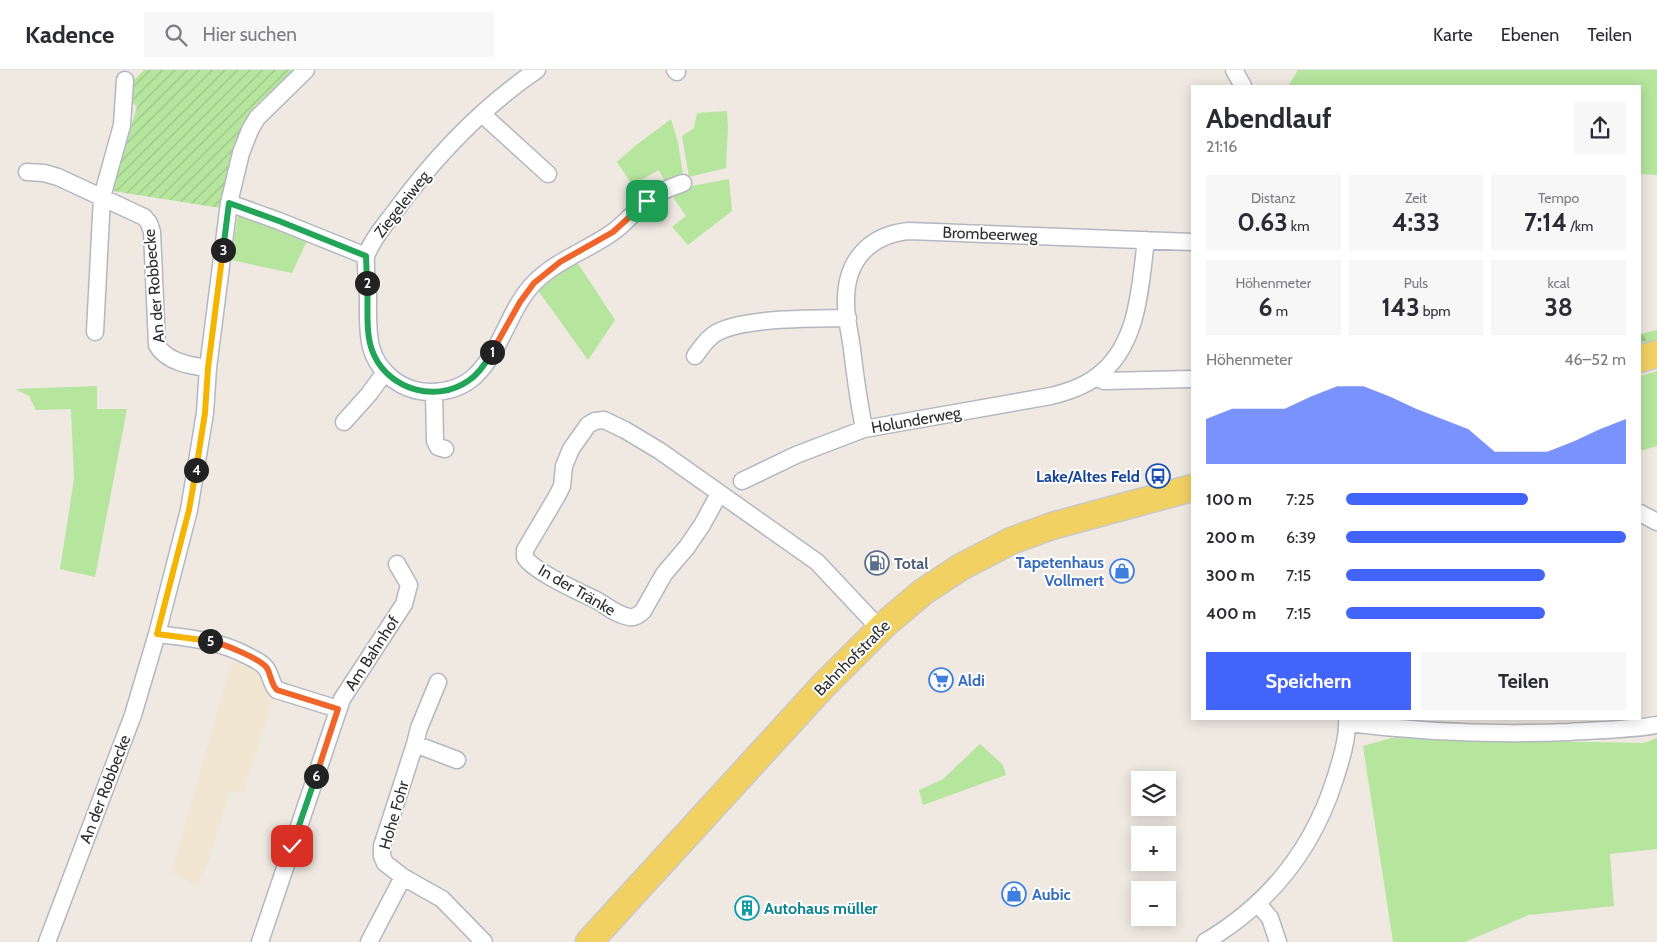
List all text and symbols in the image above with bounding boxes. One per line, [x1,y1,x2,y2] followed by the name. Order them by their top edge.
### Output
[144,12,494,57] search box
[25,20,114,49] text: Kadence
[162,21,190,49] icon: search
[202,23,297,46] text: Hier suchen
[1433,24,1473,46] text: Karte
[1501,24,1559,46] text: Ebenen
[1587,24,1632,46] text: Teilen
[1206,101,1332,135] text: Abendlauf
[1574,102,1626,154] button: share
[1206,137,1237,156] text: 21:16
[370,166,435,241] street label: Ziegeleiweg
[626,180,668,222] pin
[633,187,661,215] icon: arrive
[1251,189,1296,207] text: Distanz
[1405,189,1427,207] text: Zeit
[1538,189,1579,207] text: Tempo
[1237,207,1288,237] text: 0.63
[1392,207,1440,237] text: 4:33
[1524,207,1567,237] text: 7:14
[1288,217,1309,235] text: km
[1567,217,1593,235] text: /km
[942,223,1039,245] street label: Brombeerweg
[140,228,168,344] street label: An der Robbecke
[210,238,236,262] pin: 3
[220,241,227,259] text: 3
[354,270,380,296] pin: 2
[364,274,371,292] text: 2
[1235,274,1311,292] text: Höhenmeter
[1404,274,1428,292] text: Puls
[1547,274,1570,292] text: kcal
[1259,292,1273,322] text: 6
[1381,292,1420,322] text: 143
[1544,292,1573,322] text: 38
[1273,302,1288,320] text: m
[1420,302,1451,320] text: bpm
[480,340,504,364] pin: 1
[490,343,495,361] text: 1
[1206,350,1292,369] text: Höhenmeter
[1564,350,1626,369] text: 46–52 m
[870,403,963,437] street label: Holunderweg
[184,458,208,482] pin: 4
[192,461,201,479] text: 4
[1145,463,1171,489] bus stop icon: Lake/Altes Feld
[1036,467,1140,486] place label: Lake/Altes Feld
[1206,490,1252,509] text: 100 m
[1286,490,1314,509] text: 7:25
[1206,528,1255,547] text: 200 m
[1286,528,1316,547] text: 6:39
[864,550,890,576] fuel station icon: Total
[1016,553,1104,590] place label: Tapetenhaus Vollmert
[894,554,928,573] place label: Total
[1109,558,1135,584] shop icon: Tapetenhaus Vollmert
[535,560,619,620] street label: In der Tränke
[1206,566,1255,585] text: 300 m
[1286,566,1311,585] text: 7:15
[1206,604,1256,623] text: 400 m
[1286,604,1311,623] text: 7:15
[341,612,404,694] street label: Am Bahnhof
[810,616,894,700] street label: Bahnhofstraße
[198,628,222,654] pin: 5
[207,632,214,650] text: 5
[1206,652,1411,710] button: Speichern
[1421,652,1626,710] button: Teilen
[928,667,954,693] supermarket icon: Aldi
[958,671,985,690] place label: Aldi
[76,732,134,846] street label: An der Robbecke
[304,764,328,788] pin: 6
[313,767,320,785] text: 6
[1131,771,1176,926] map controls
[1131,771,1176,816] button: layers
[375,778,413,852] street label: Hohe Fohr
[271,825,313,867] pin
[1131,826,1176,871] button: +
[278,832,306,860] icon: check
[1001,881,1027,907] shop icon: Aubic
[1131,881,1176,926] button: −
[1032,885,1071,904] place label: Aubic
[734,895,760,921] building icon: Autohaus müller
[764,899,878,918] place label: Autohaus müller

